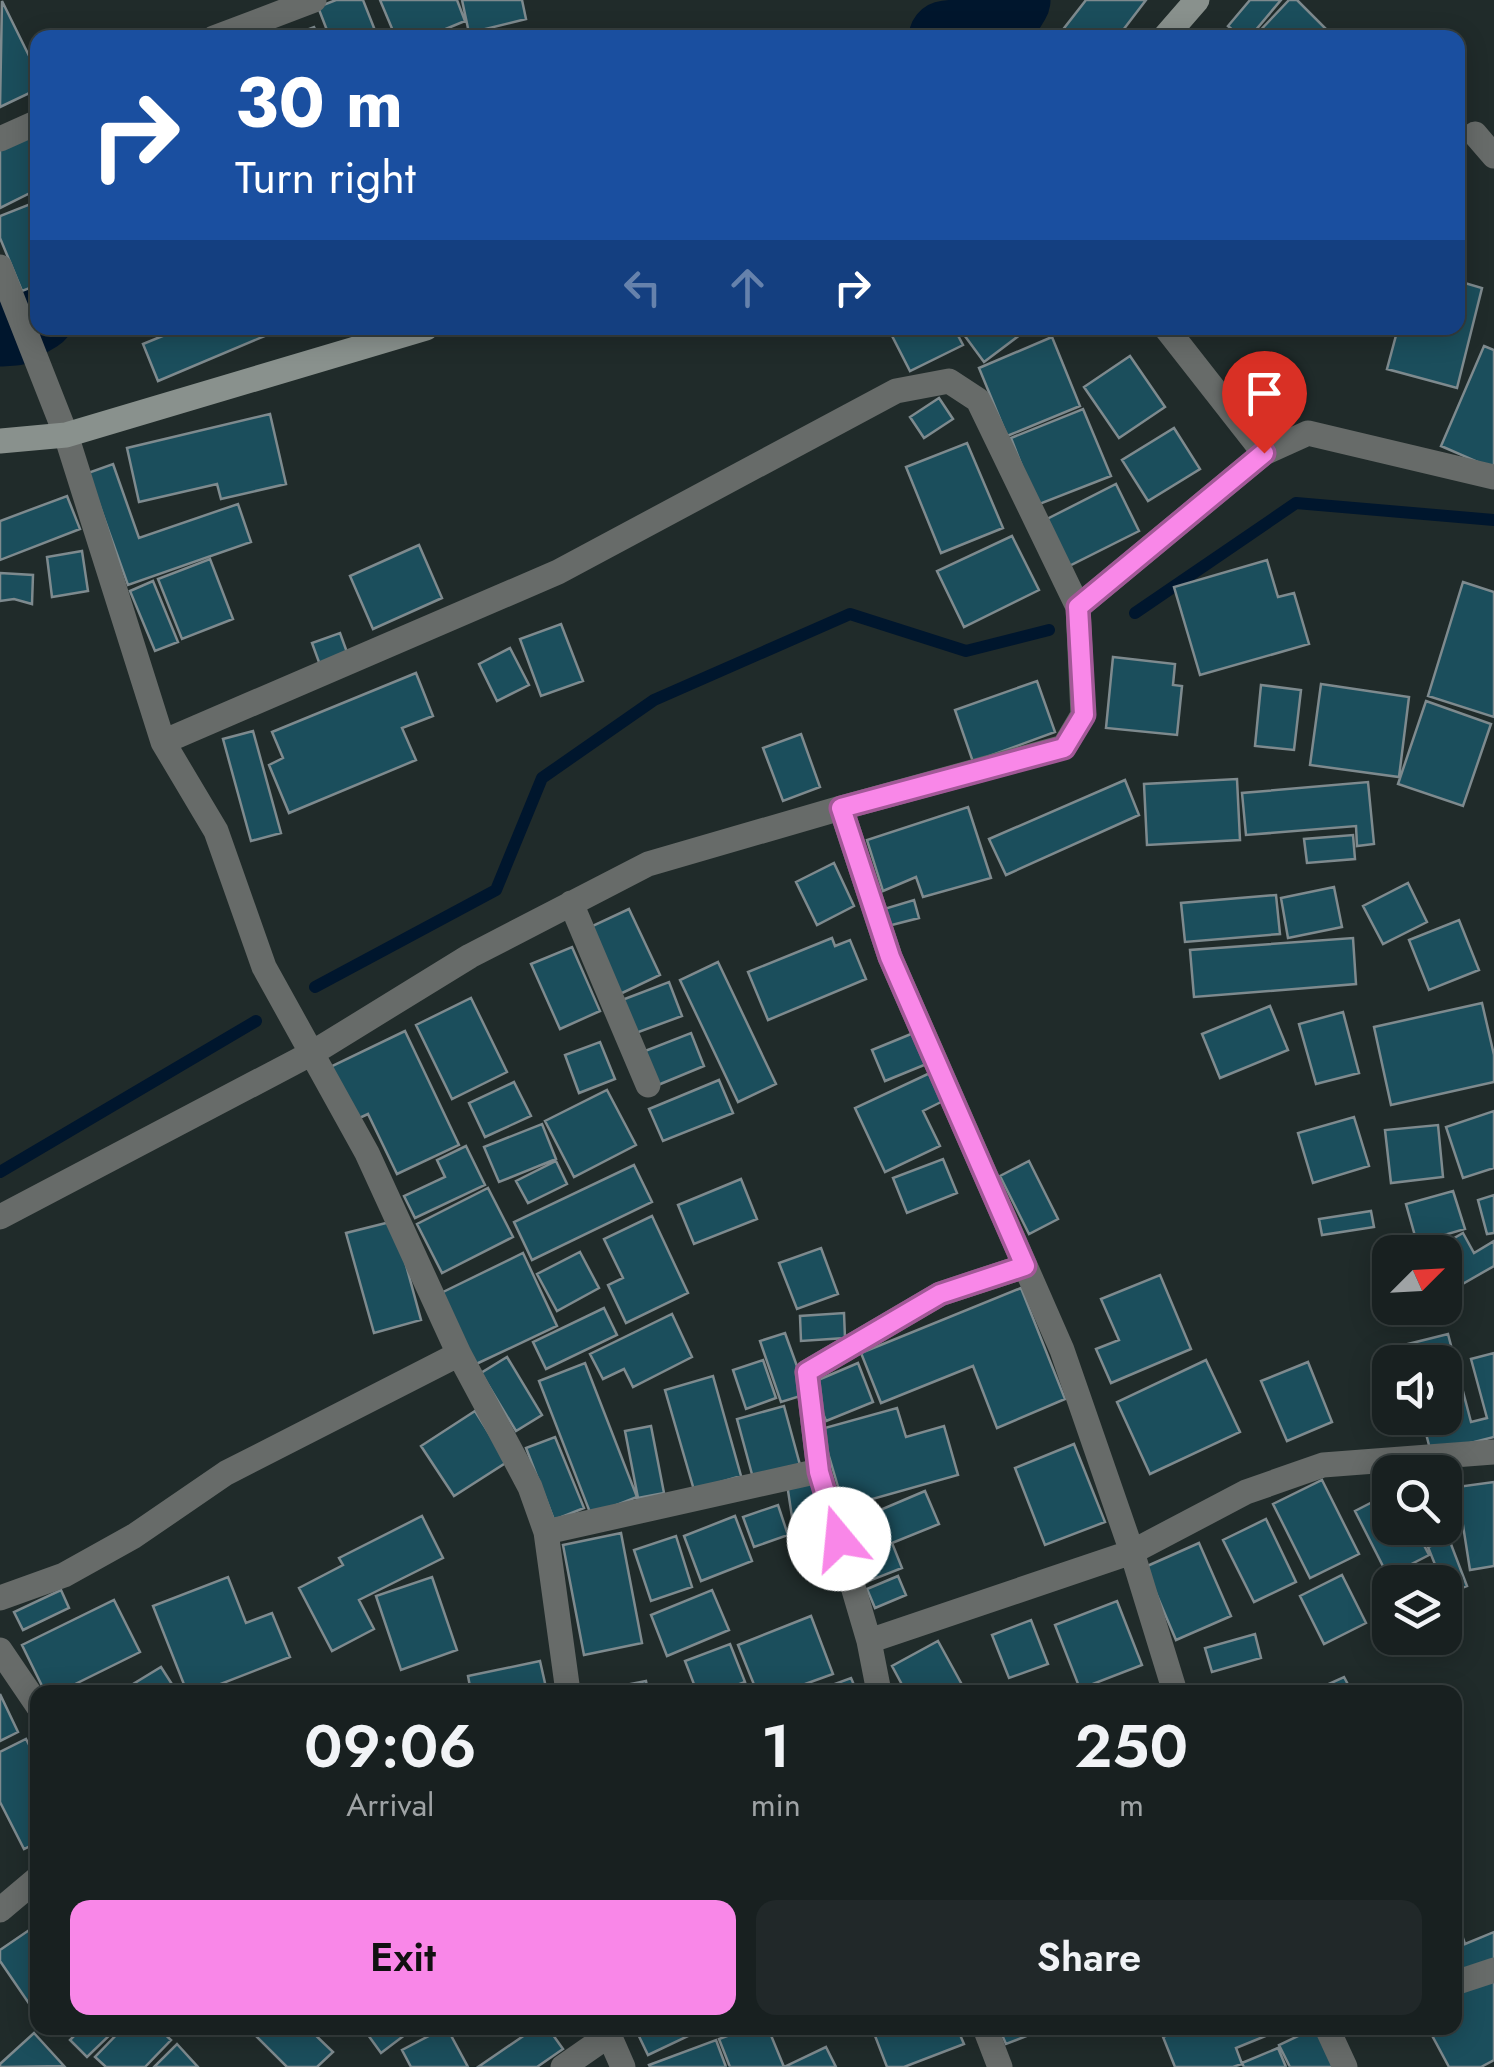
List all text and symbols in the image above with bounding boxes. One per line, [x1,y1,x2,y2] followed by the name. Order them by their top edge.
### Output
[235,52,403,153] text: 30 m
[70,70,200,200] icon: right
[235,145,416,210] text: Turn right
[615,260,670,315] icon: left
[720,260,775,315] icon: ahead
[825,260,880,315] icon: right
[1222,351,1307,454] pin
[1237,366,1292,421] icon: arrive
[1372,1235,1462,1325] north arrow
[1372,1235,1462,1655] map controls
[1372,1345,1462,1435] button: sound
[1372,1455,1462,1545] button: search
[787,1487,891,1591] position arrow
[1372,1565,1462,1655] button: layers
[304,1703,477,1790] text: 09:06
[761,1703,790,1790] text: 1
[1075,1703,1188,1790] text: 250
[346,1782,434,1828] text: Arrival
[751,1782,801,1828] text: min
[1119,1782,1144,1828] text: m
[70,1900,736,2015] button: Exit
[756,1900,1422,2015] button: Share

